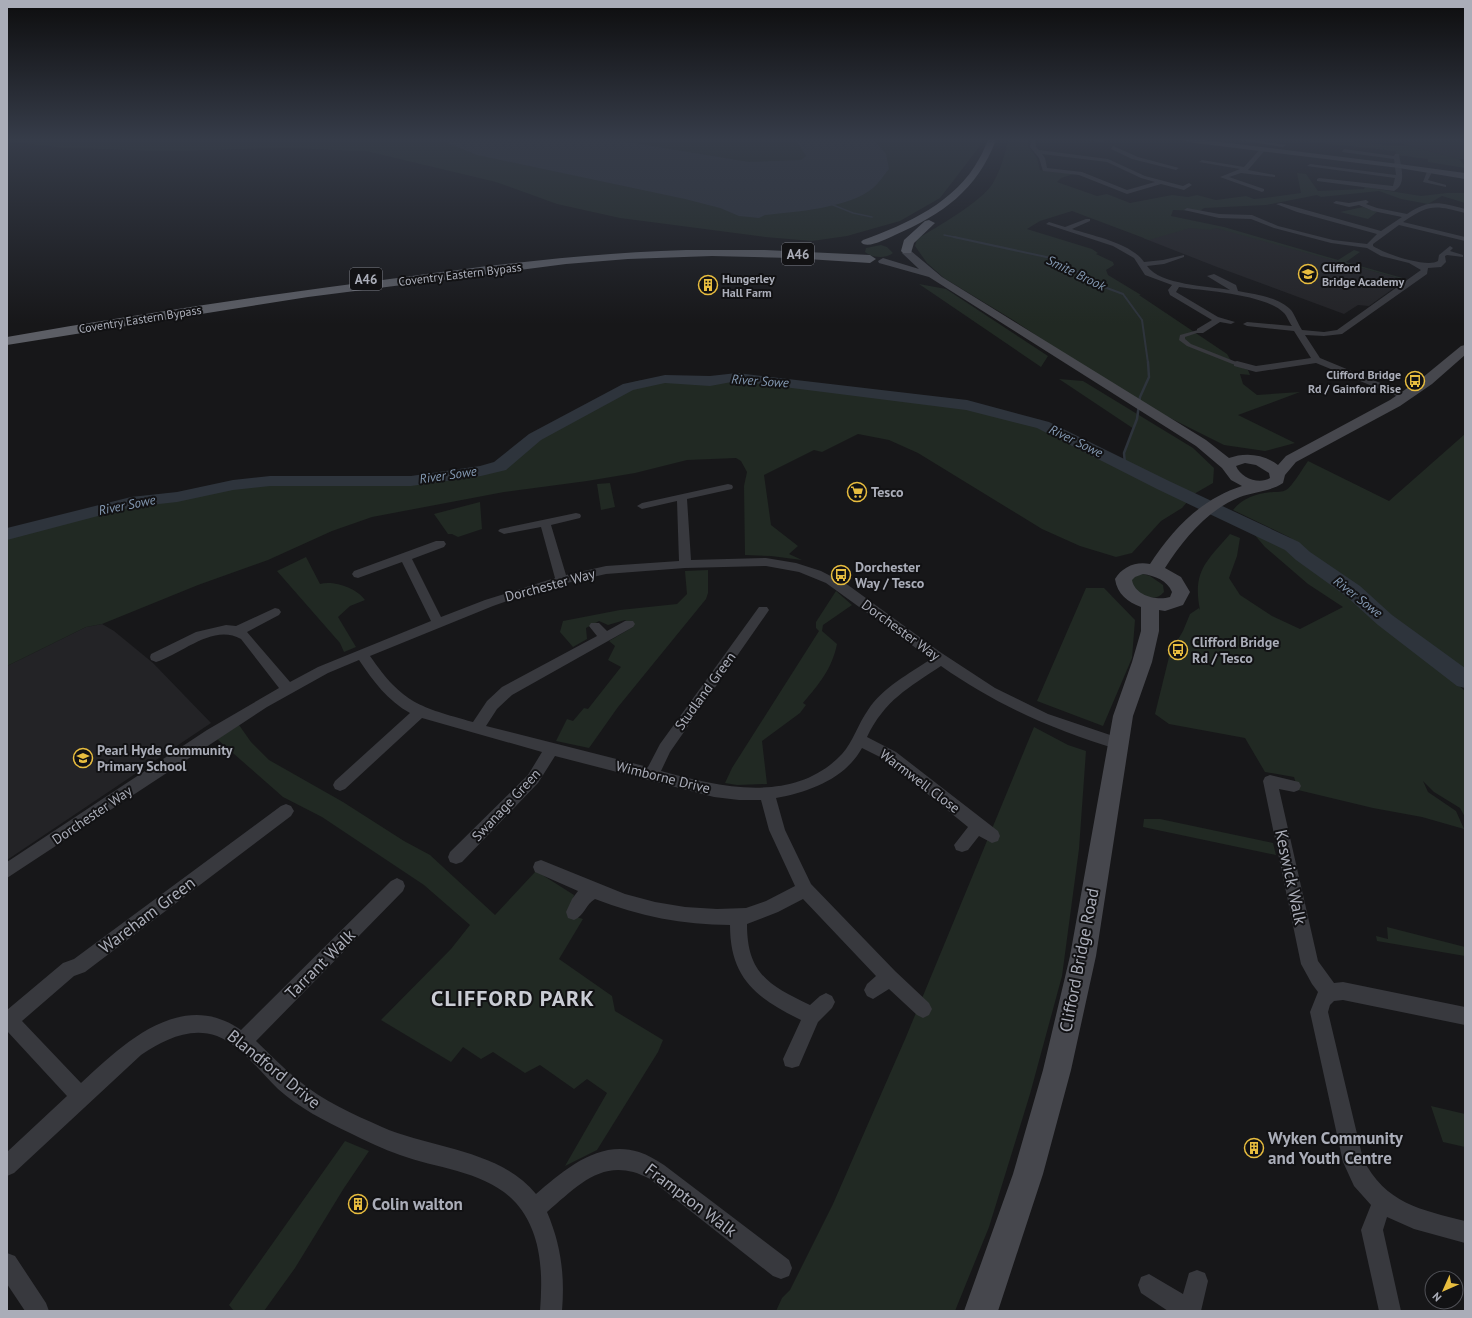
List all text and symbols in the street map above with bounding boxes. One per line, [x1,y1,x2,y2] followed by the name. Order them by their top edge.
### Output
[782,243,814,265] road number: A46
[1044,251,1109,295] water label: Smite Brook
[398,259,522,289] street label: Coventry Eastern Bypass
[1322,260,1404,289] place label: Clifford Bridge Academy
[1297,263,1319,285] school or university icon: Clifford Bridge Academy
[350,268,382,290] road number: A46
[722,271,775,300] place label: Hungerley Hall Farm
[697,274,719,296] building icon: Hungerley Hall Farm
[78,302,202,336] street label: Coventry Eastern Bypass
[1308,367,1401,396] place label: Clifford Bridge Rd / Gainford Rise
[1404,370,1426,392] bus stop icon: Clifford Bridge Rd / Gainford Rise
[731,371,789,391] water label: River Sowe
[1046,421,1106,461] water label: River Sowe
[418,463,478,487] water label: River Sowe
[846,481,868,503] supermarket icon: Tesco
[871,483,904,501] place label: Tesco
[97,491,157,519] water label: River Sowe
[855,558,925,592] place label: Dorchester Way / Tesco
[503,564,598,606] street label: Dorchester Way
[830,564,852,586] bus stop icon: Dorchester Way / Tesco
[1330,573,1386,621] water label: River Sowe
[858,595,944,665] street label: Dorchester Way
[1192,633,1279,667] place label: Clifford Bridge Rd / Tesco
[1167,639,1189,661] bus stop icon: Clifford Bridge Rd / Tesco
[671,648,739,734] street label: Studland Green
[97,741,233,775] place label: Pearl Hyde Community Primary School
[876,745,964,817] street label: Warmwell Close
[72,747,94,769] school or university icon: Pearl Hyde Community Primary School
[614,757,712,797] street label: Wimborne Drive
[468,765,544,845] street label: Swanage Green
[48,781,136,848] street label: Dorchester Way
[1270,827,1312,927] street label: Keswick Walk
[95,872,199,958] street label: Wareham Green
[1054,886,1104,1034] street label: Clifford Bridge Road
[280,924,360,1004] street label: Tarrant Walk
[431,984,595,1012] district label: CLIFFORD PARK
[223,1025,325,1113] street label: Blandford Drive
[1268,1127,1404,1169] place label: Wyken Community and Youth Centre
[1243,1137,1265,1159] building icon: Wyken Community and Youth Centre
[641,1158,741,1242] street label: Frampton Walk
[347,1193,369,1215] building icon: Colin walton
[372,1193,463,1215] place label: Colin walton
[1424,1270,1464,1310] north arrow
[1429,1290,1444,1305] text: N

